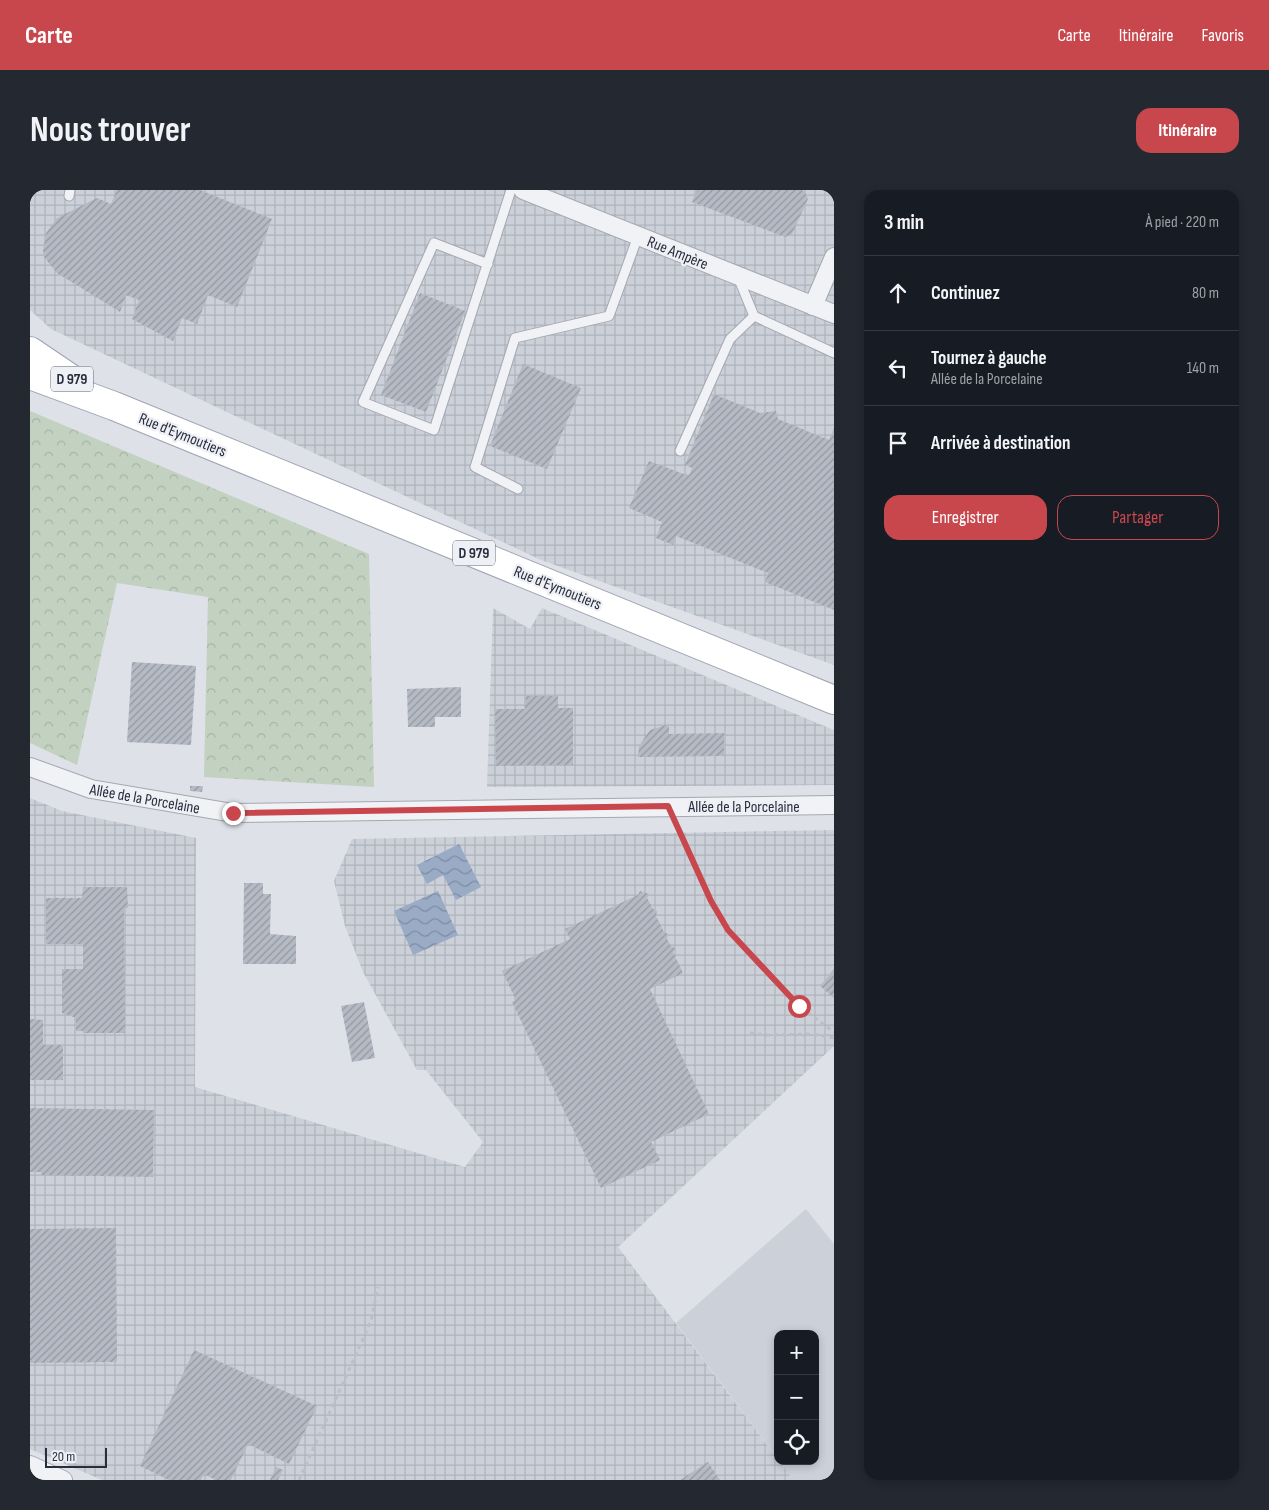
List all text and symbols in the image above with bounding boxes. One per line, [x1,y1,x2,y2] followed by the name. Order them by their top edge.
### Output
[25,21,73,50] text: Carte
[1057,25,1091,46] text: Carte
[1119,25,1173,46] text: Itinéraire
[1201,25,1244,46] text: Favoris
[1136,108,1239,153] button: Itinéraire
[30,109,191,152] text: Nous trouver
[884,210,924,235] text: 3 min
[1145,213,1219,232] text: À pied · 220 m
[644,233,711,274] street label: Rue Ampère
[884,279,912,307] icon: ahead
[931,282,1000,305] text: Continuez
[1192,284,1219,303] text: 80 m
[931,347,1047,370] text: Tournez à gauche
[884,354,912,382] icon: left
[1187,359,1219,378] text: 140 m
[51,366,93,392] road number: D 979
[931,370,1043,389] text: Allée de la Porcelaine
[136,409,229,462] street label: Rue d'Eymoutiers
[884,429,912,457] icon: arrive
[931,432,1071,455] text: Arrivée à destination
[884,495,1047,540] button: Enregistrer
[1057,495,1219,540] button: Partager
[453,540,495,566] road number: D 979
[511,562,604,615] street label: Rue d'Eymoutiers
[87,780,201,819] street label: Allée de la Porcelaine
[687,798,800,817] street label: Allée de la Porcelaine
[222,802,245,825] route end
[788,995,811,1018] route start
[774,1330,819,1465] map controls
[774,1330,819,1375] button: +
[774,1375,819,1420] button: −
[774,1420,819,1465] button: locate
[45,1445,108,1468] scale bar
[52,1448,75,1465] text: 20 m

